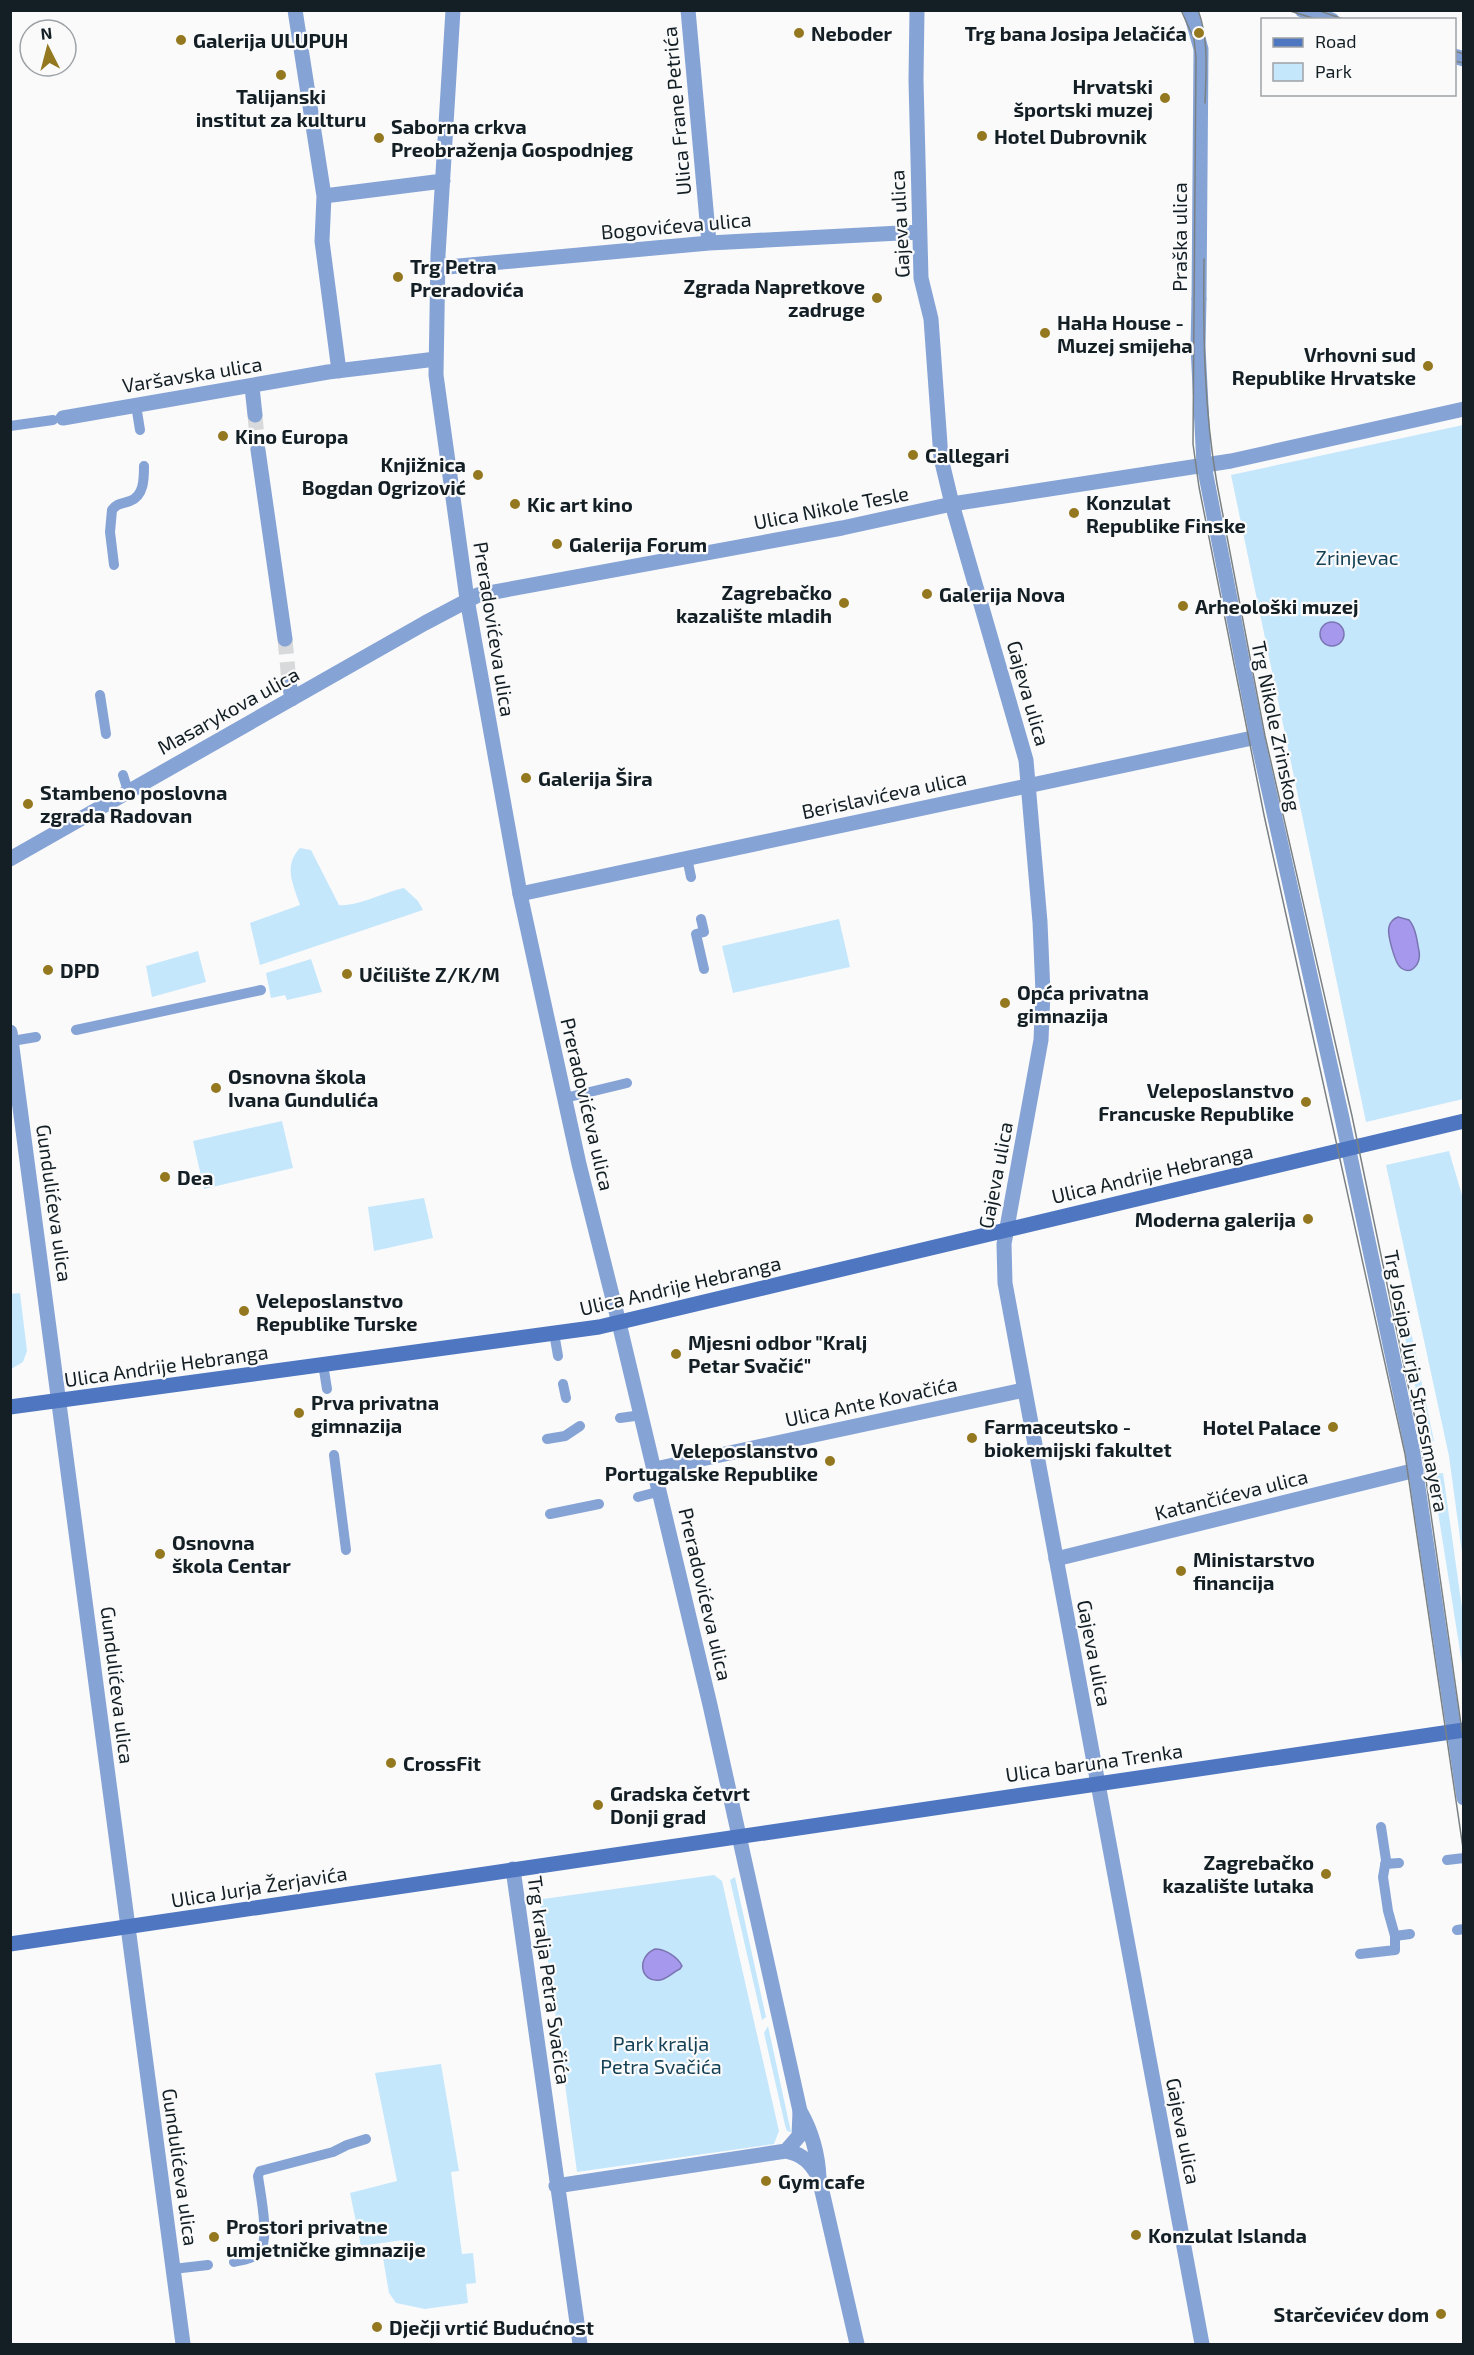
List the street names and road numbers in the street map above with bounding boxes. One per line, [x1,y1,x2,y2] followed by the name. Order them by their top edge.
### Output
[657,26,695,196] street label: Ulica Frane Petrića
[884,169,914,279] street label: Gajeva ulica
[1167,182,1191,292] street label: Praška ulica
[600,206,752,244] street label: Bogovićeva ulica
[120,351,264,397] street label: Varšavska ulica
[751,480,911,534] street label: Ulica Nikole Tesle
[469,540,521,718] street label: Preradovićeva ulica
[1003,638,1055,748] street label: Gajeva ulica
[1247,639,1307,813] street label: Trg Nikole Zrinskog
[153,661,303,759] street label: Masarykova ulica
[799,765,969,823] street label: Berislavićeva ulica
[556,1015,620,1193] street label: Preradovićeva ulica
[973,1120,1017,1230] street label: Gajeva ulica
[32,1123,78,1283] street label: Gundulićeva ulica
[1049,1138,1255,1208] street label: Ulica Andrije Hebranga
[1380,1248,1454,1514] street label: Trg Josipa Jurja Strossmayera
[577,1250,783,1320] street label: Ulica Andrije Hebranga
[62,1339,270,1391] street label: Ulica Andrije Hebranga
[783,1371,959,1431] street label: Ulica Ante Kovačića
[1152,1463,1310,1525] street label: Katančićeva ulica
[674,1505,738,1683] street label: Preradovićeva ulica
[1073,1598,1117,1708] street label: Gajeva ulica
[96,1605,140,1765] street label: Gundulićeva ulica
[1004,1738,1184,1786] street label: Ulica baruna Trenka
[169,1860,349,1912] street label: Ulica Jurja Žerjavića
[523,1874,577,2086] street label: Trg kralja Petra Svačića
[1162,2076,1206,2186] street label: Gajeva ulica
[158,2087,204,2247] street label: Gundulićeva ulica

